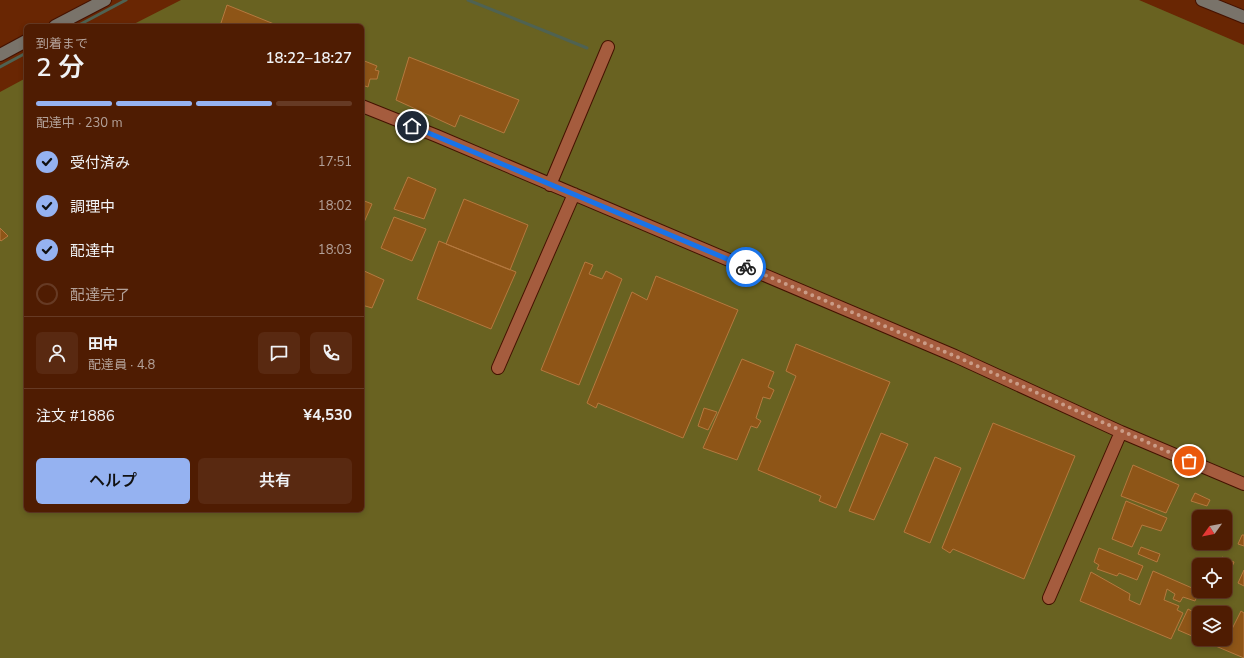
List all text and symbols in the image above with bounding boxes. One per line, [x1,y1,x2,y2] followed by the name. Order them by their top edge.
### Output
[36,35,88,53] text: 到着まで
[265,48,352,68] text: 18:22–18:27
[36,50,84,85] text: 2 分
[395,109,429,143] pin
[36,114,123,132] text: 配達中 · 230 m
[401,115,423,137] icon: home
[36,151,58,173] icon: check
[70,153,130,173] text: 受付済み
[318,153,352,171] text: 17:51
[36,195,58,217] icon: check
[70,197,115,217] text: 調理中
[318,197,352,215] text: 18:02
[36,239,58,261] icon: check
[70,241,115,261] text: 配達中
[318,241,352,259] text: 18:03
[726,247,766,287] courier
[735,256,757,278] icon: bike
[70,285,130,305] text: 配達完了
[36,332,78,374] button: person
[258,332,300,374] button: chat
[310,332,352,374] button: phone
[88,334,118,354] text: 田中
[88,356,155,374] text: 配達員 · 4.8
[303,405,352,425] text: ¥4,530
[36,406,115,426] text: 注文 #1886
[1172,444,1206,478] pin
[1178,450,1200,472] icon: bag
[36,458,190,504] button: ヘルプ
[198,458,352,504] button: 共有
[1192,510,1232,550] north arrow
[1192,510,1232,646] map controls
[1192,558,1232,598] button: locate
[1192,606,1232,646] button: layers

